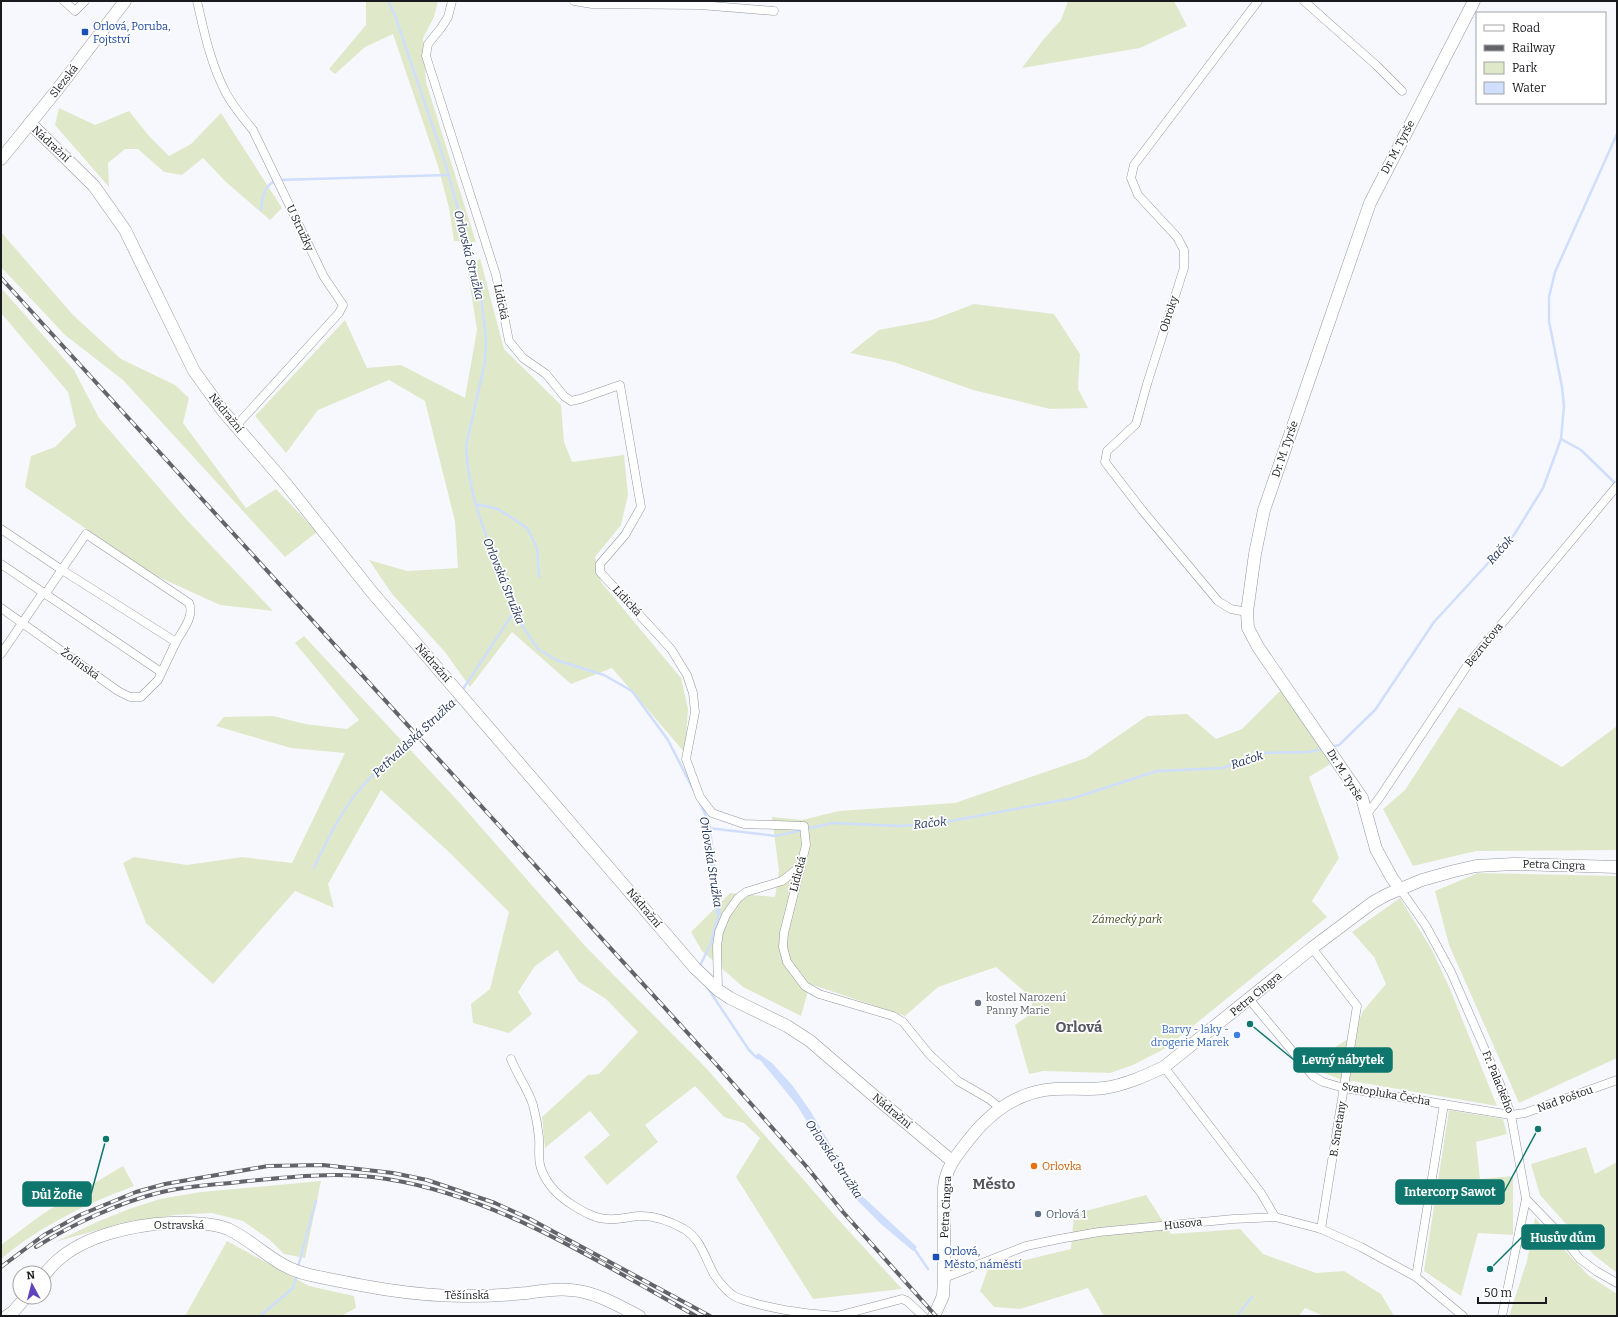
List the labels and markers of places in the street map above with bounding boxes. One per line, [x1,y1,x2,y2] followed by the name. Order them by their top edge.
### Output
[93,20,171,46] place label: Orlová, Poruba, Fojtství
[80,27,90,37] marker: Orlová, Poruba, Fojtství
[986,991,1066,1017] place label: kostel Narození Panny Marie
[973,998,983,1008] marker: kostel Narození Panny Marie
[1151,1023,1230,1049] place label: Barvy - laky - drogerie Marek
[1232,1030,1242,1040] marker: Barvy - laky - drogerie Marek
[1294,1048,1392,1072] callout: Levný nábytek
[1042,1160,1082,1173] place label: Orlovka
[1029,1161,1039,1171] marker: Orlovka
[1396,1180,1504,1204] callout: Intercorp Sawot
[23,1182,91,1206] callout: Důl Žofie
[1046,1208,1087,1221] place label: Orlová 1
[1033,1209,1043,1219] marker: Orlová 1
[1522,1225,1604,1249] callout: Husův dům
[944,1245,1022,1271] place label: Orlová, Město, náměstí
[931,1252,941,1262] marker: Orlová, Město, náměstí

